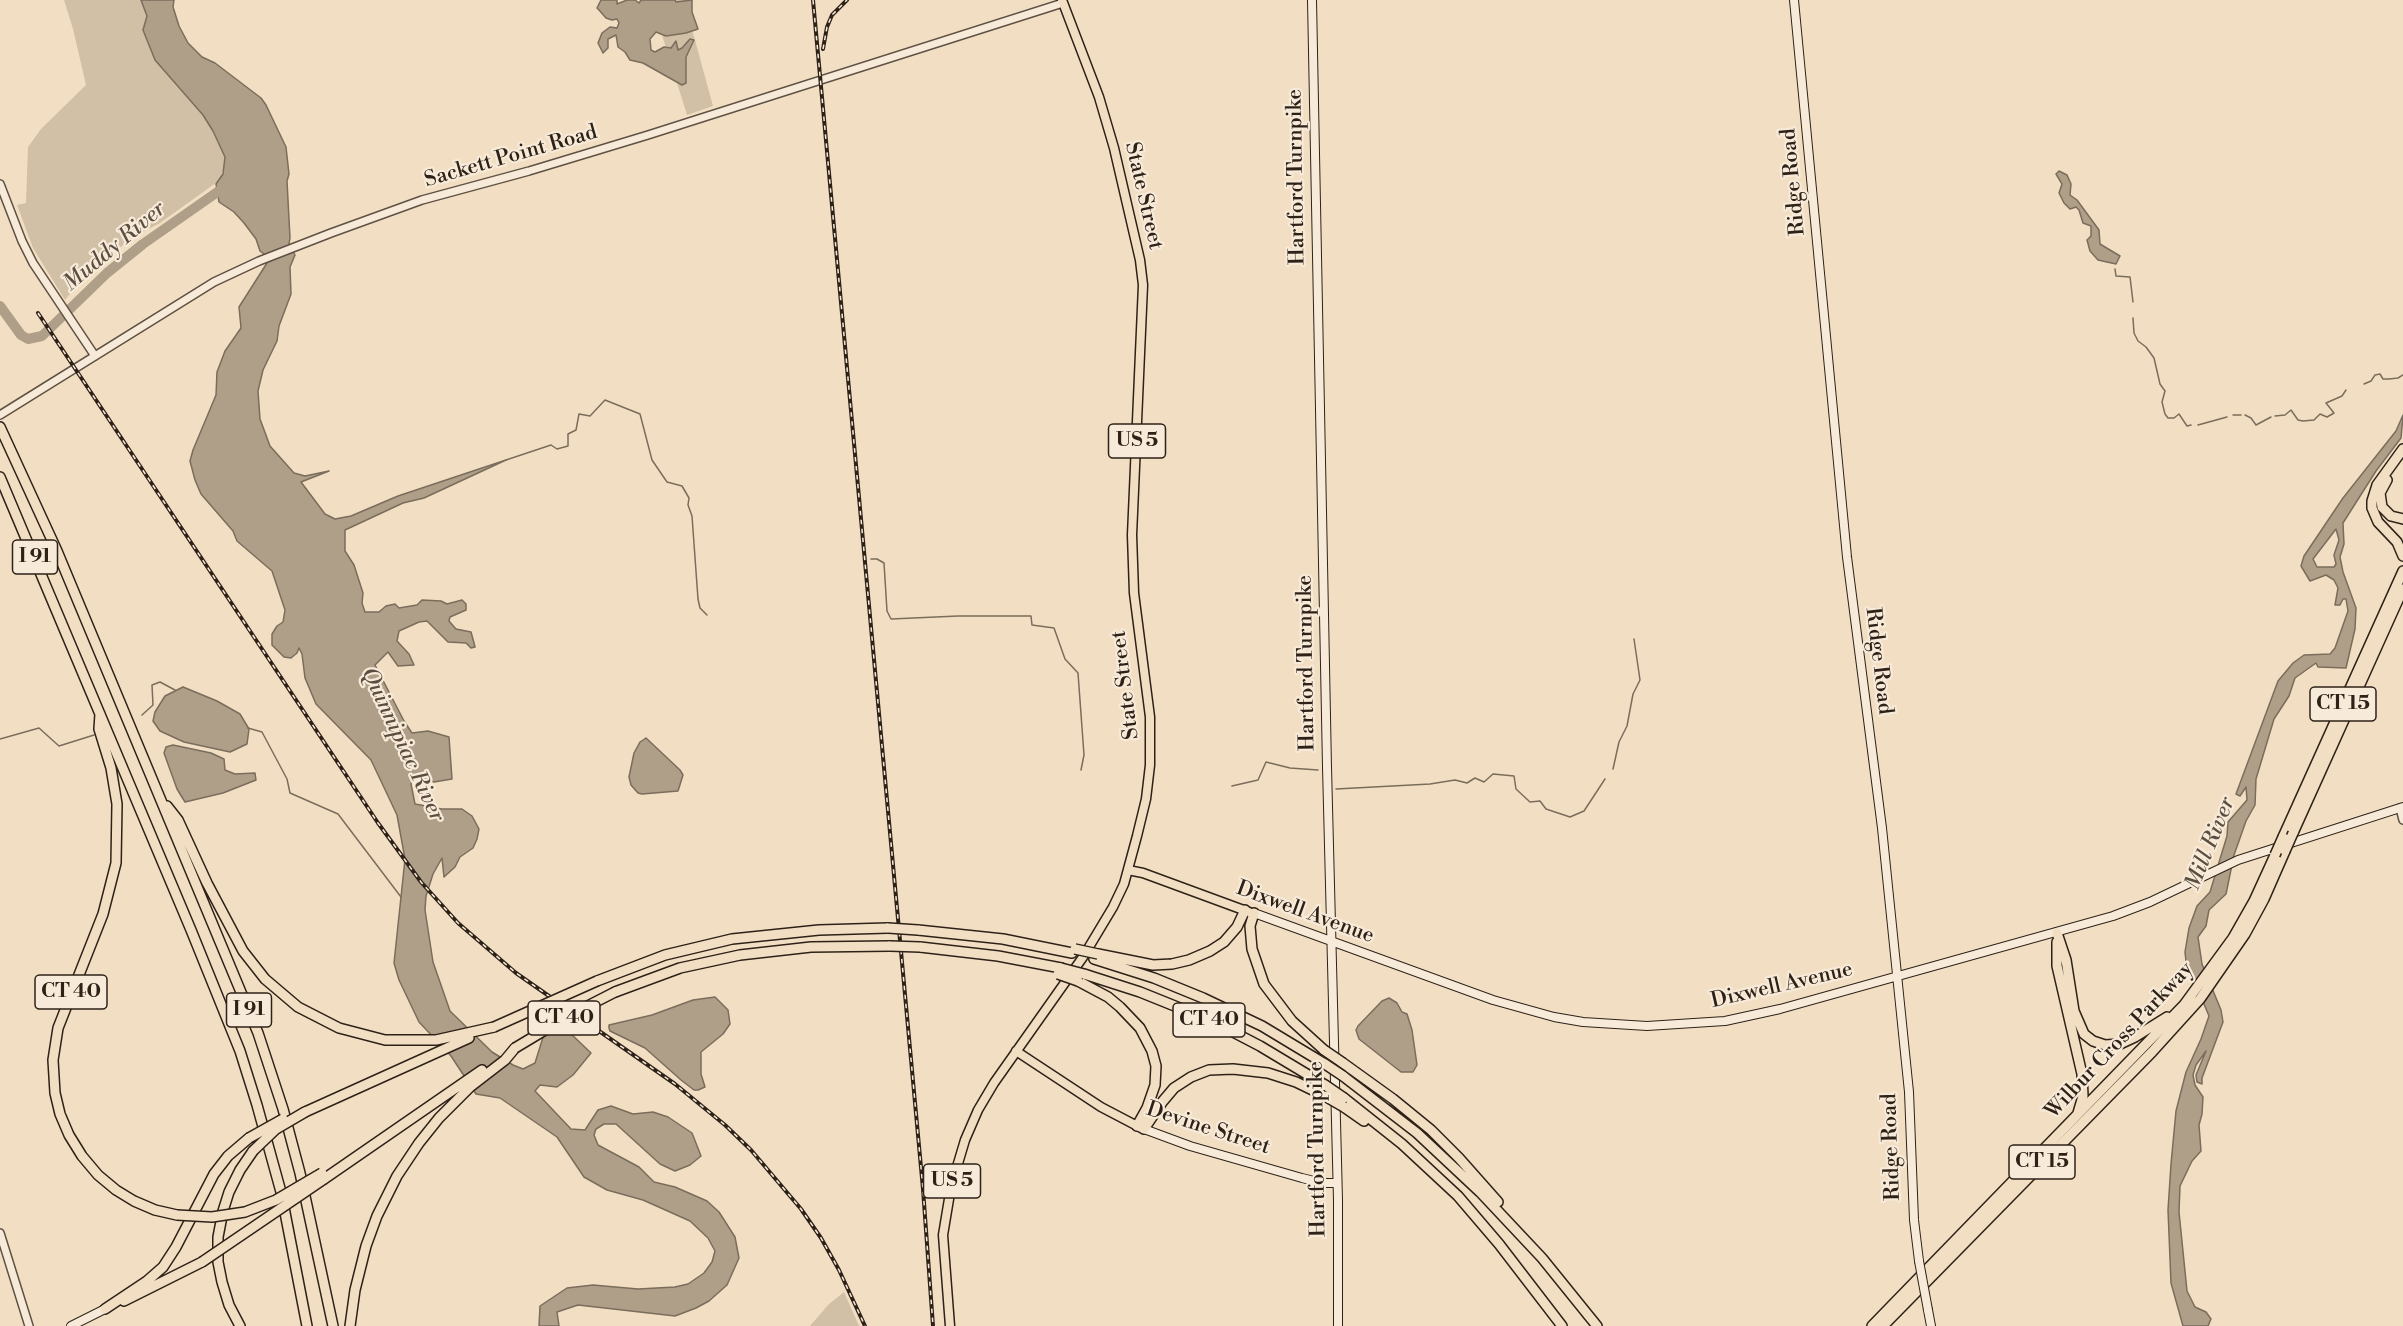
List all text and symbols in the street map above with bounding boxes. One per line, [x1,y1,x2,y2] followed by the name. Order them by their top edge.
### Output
[1283,89,1311,265] street label: Hartford Turnpike
[422,120,600,194] street label: Sackett Point Road
[1777,127,1811,237] street label: Ridge Road
[1118,140,1168,252] street label: State Street
[58,197,172,297] water label: Muddy River
[1108,424,1166,458] road number: US 5
[12,540,57,574] road number: I 91
[1293,575,1321,751] street label: Hartford Turnpike
[1859,606,1897,716] street label: Ridge Road
[1107,629,1145,741] street label: State Street
[355,664,449,826] water label: Quinnipiac River
[2310,687,2376,721] road number: CT 15
[2180,794,2242,894] water label: Mill River
[1233,876,1377,950] street label: Dixwell Avenue
[1709,957,1855,1015] street label: Dixwell Avenue
[2041,957,2199,1125] street label: Wilbur Cross Parkway
[35,975,107,1009] road number: CT 40
[226,993,272,1027] road number: I 91
[528,1001,600,1035] road number: CT 40
[1173,1003,1245,1037] road number: CT 40
[1304,1061,1332,1237] street label: Hartford Turnpike
[1878,1093,1906,1201] street label: Ridge Road
[1143,1097,1273,1161] street label: Devine Street
[2009,1145,2075,1179] road number: CT 15
[924,1164,980,1198] road number: US 5

